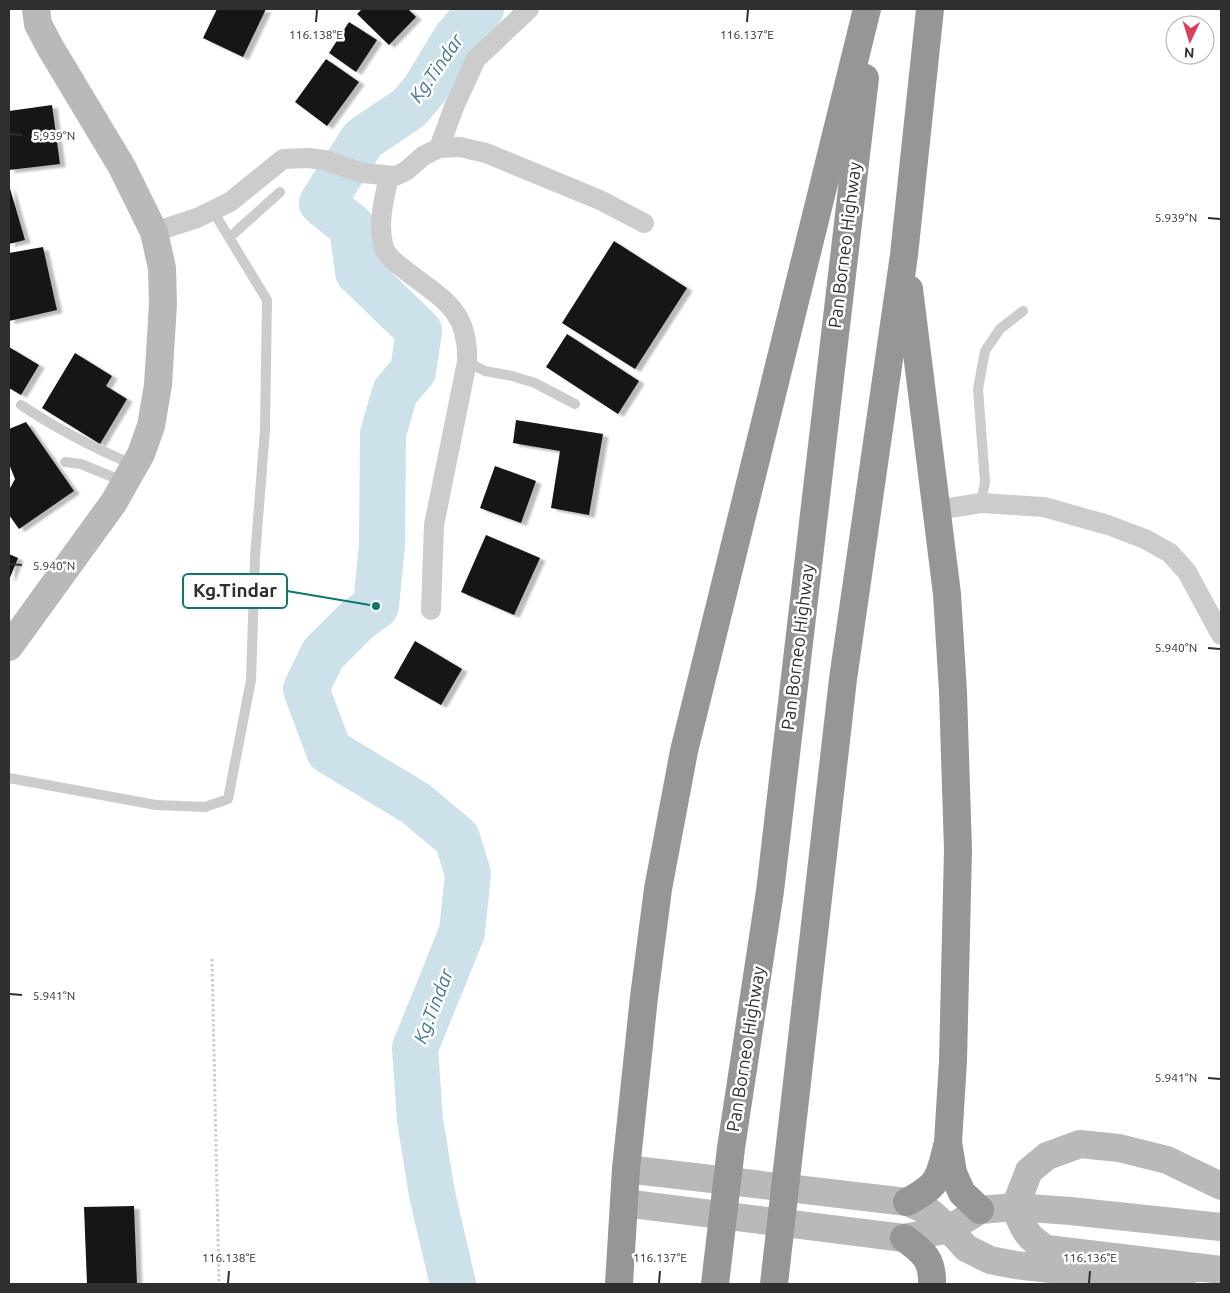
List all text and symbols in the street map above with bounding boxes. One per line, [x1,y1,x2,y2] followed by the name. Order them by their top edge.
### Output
[1165,15,1215,65] north arrow
[289,28,343,41] text: 116.138°E
[720,28,774,41] text: 116.137°E
[405,29,468,106] water label: Kg.Tindar
[1183,45,1195,61] text: N
[33,129,75,142] text: 5.939°N
[824,160,864,329] street label: Pan Borneo Highway
[1155,211,1197,224] text: 5.939°N
[33,559,75,572] text: 5.940°N
[777,562,817,731] street label: Pan Borneo Highway
[183,574,287,608] callout: Kg.Tindar
[193,579,277,601] text: Kg.Tindar
[1155,641,1197,654] text: 5.940°N
[722,964,768,1133] street label: Pan Borneo Highway
[409,965,458,1046] water label: Kg.Tindar
[33,989,75,1002] text: 5.941°N
[1155,1071,1197,1084] text: 5.941°N
[202,1251,256,1264] text: 116.138°E
[633,1251,687,1264] text: 116.137°E
[1063,1251,1117,1264] text: 116.136°E

